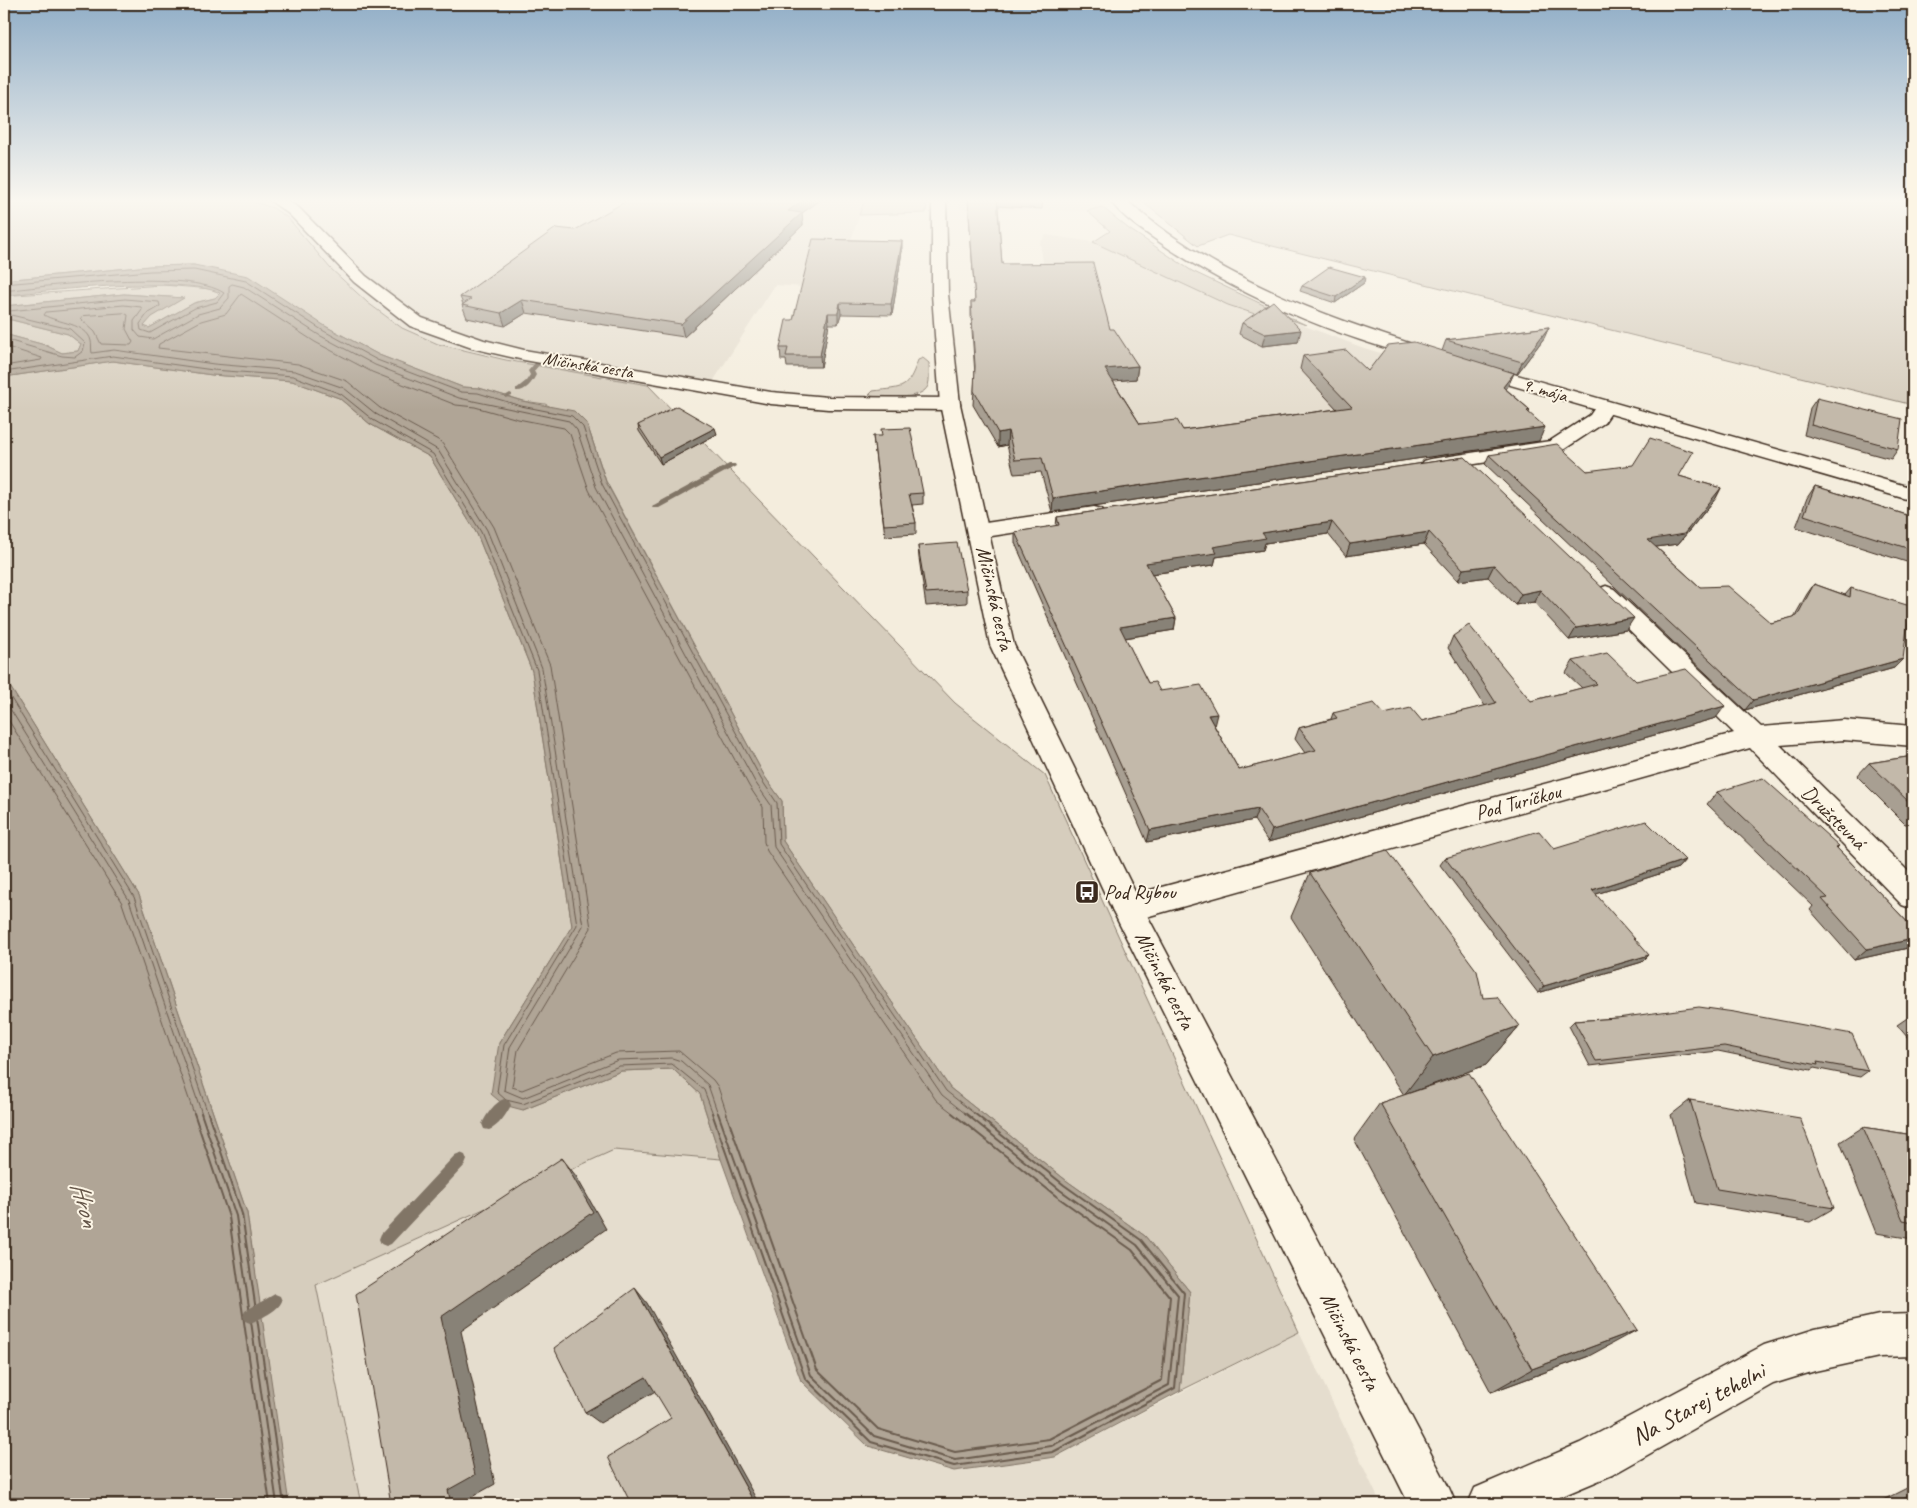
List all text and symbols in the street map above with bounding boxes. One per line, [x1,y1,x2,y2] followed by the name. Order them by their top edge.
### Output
[541,347,636,383] street label: Mičinská cesta
[1520,373,1571,407] street label: 9. mája
[970,543,1020,654] street label: Mičinská cesta
[1472,778,1565,826] street label: Pod Turíčkou
[1796,779,1873,856] street label: Družstevná
[1074,879,1100,905] bus stop icon: Pod Rybou
[1104,879,1177,905] place label: Pod Rybou
[1129,927,1201,1035] street label: Mičinská cesta
[63,1178,108,1232] water label: Hron
[1314,1288,1386,1396] street label: Mičinská cesta
[1626,1354,1773,1453] street label: Na Starej tehelni

